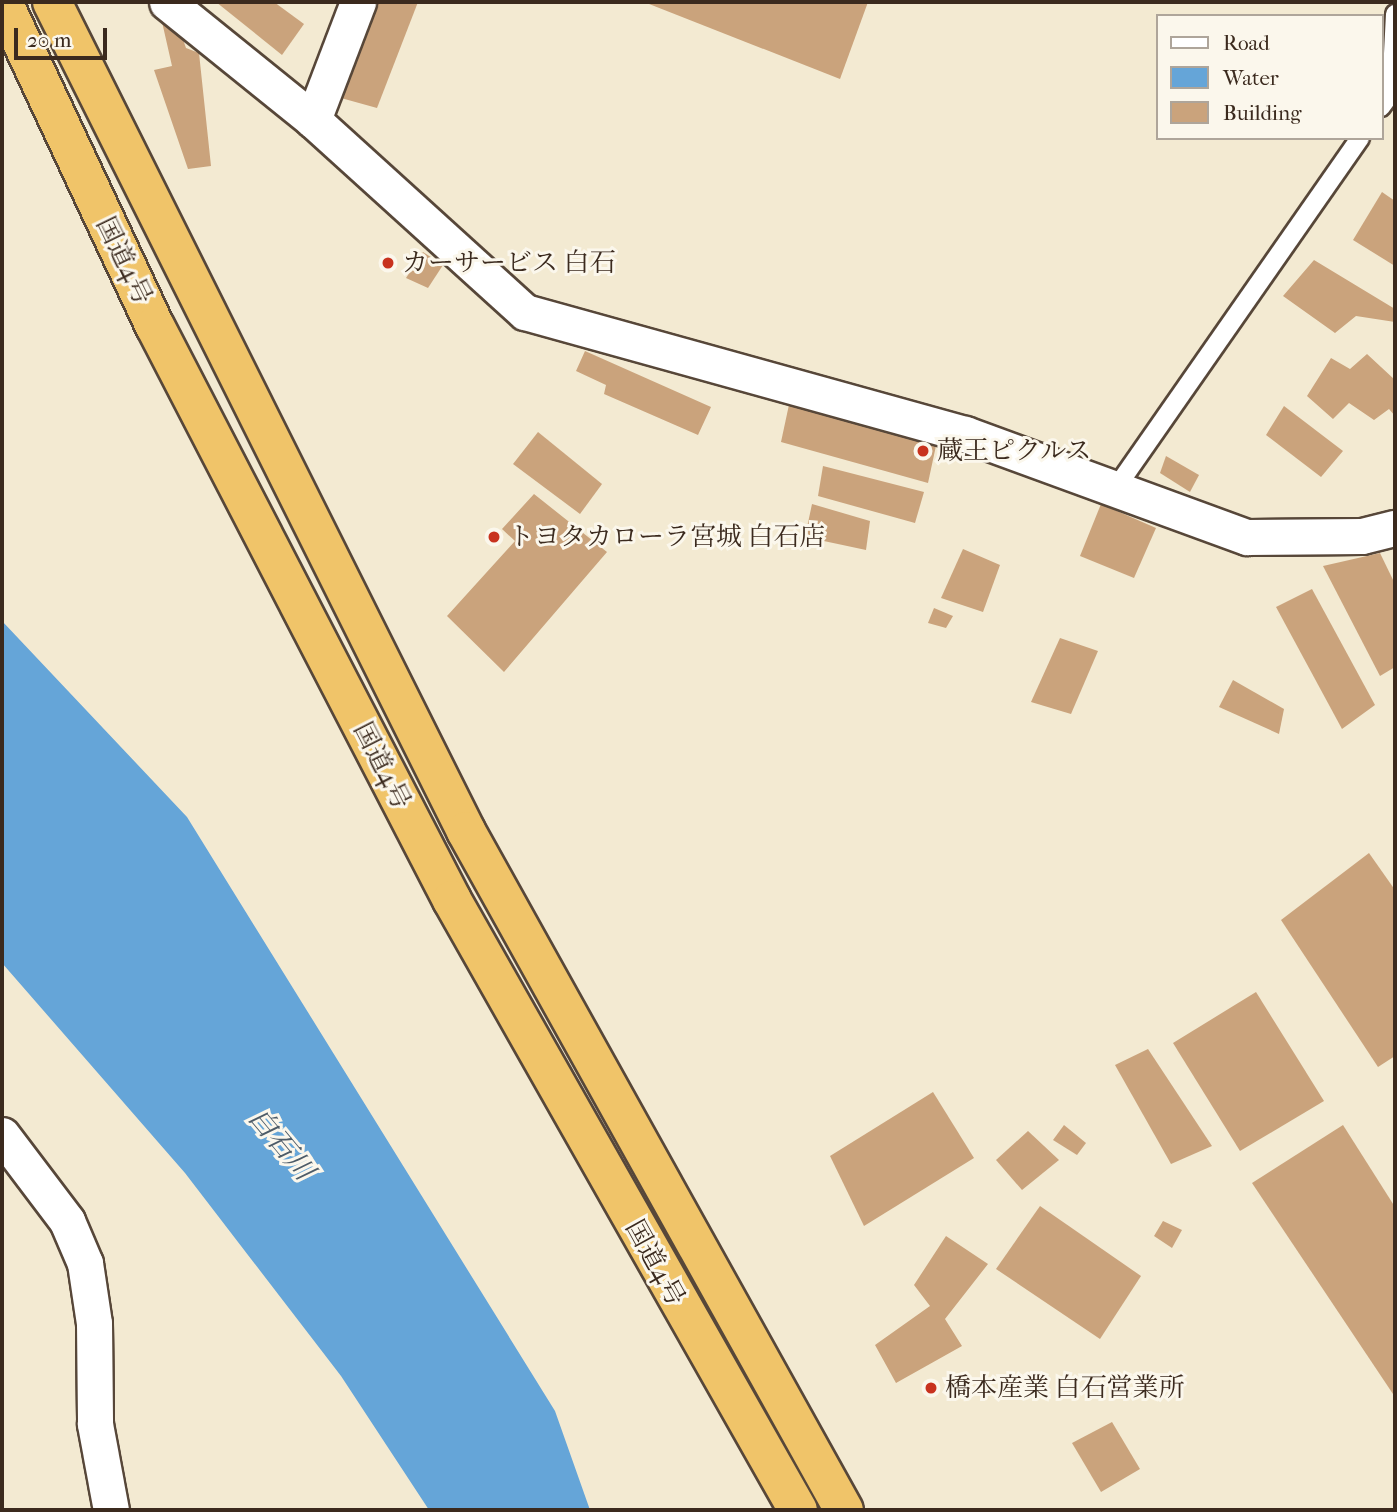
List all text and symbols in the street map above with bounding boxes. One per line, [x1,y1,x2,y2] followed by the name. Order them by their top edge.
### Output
[18,14,110,58] scale bar
[1156,14,1383,140] legend
[27,28,71,52] text: 20 m
[1223,31,1270,55] text: Road
[1223,66,1279,90] text: Water
[1223,101,1301,125] text: Building
[90,212,158,310] street label: 国道4号
[402,247,616,279] place label: カーサービス 白石
[380,255,396,271] marker: カーサービス 白石
[937,435,1093,467] place label: 蔵王ピクルス
[915,443,931,459] marker: 蔵王ピクルス
[508,521,826,553] place label: トヨタカローラ宮城 白石店
[486,529,502,545] marker: トヨタカローラ宮城 白石店
[347,717,417,815] street label: 国道4号
[241,1101,321,1187] water label: 白石川
[619,1215,691,1311] street label: 国道4号
[945,1372,1185,1404] place label: 橋本産業 白石営業所
[923,1380,939,1396] marker: 橋本産業 白石営業所

